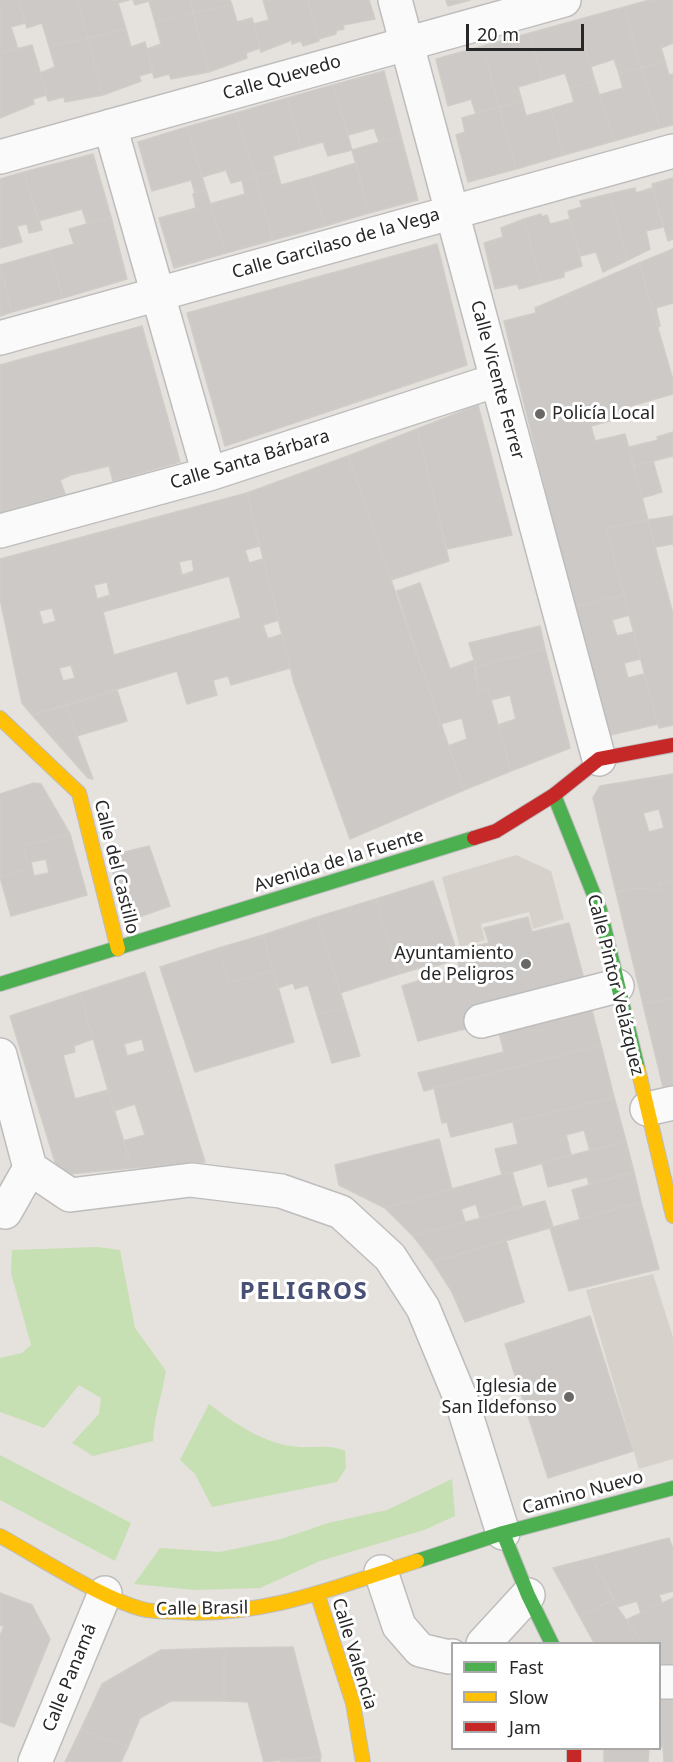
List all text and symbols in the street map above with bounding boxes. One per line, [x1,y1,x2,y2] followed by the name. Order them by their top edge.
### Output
[469,12,588,50] scale bar
[477,22,519,46] text: 20 m
[220,51,344,105] street label: Calle Quevedo
[230,204,442,284] street label: Calle Garcilaso de la Vega
[465,298,529,462] street label: Calle Vicente Ferrer
[552,403,655,425] place label: Policía Local
[533,407,547,421] marker: Policía Local
[168,425,332,495] street label: Calle Santa Bárbara
[89,798,143,936] street label: Calle del Castillo
[252,825,426,897] street label: Avenida de la Fuente
[582,892,648,1078] street label: Calle Pintor Velázquez
[394,943,514,986] place label: Ayuntamiento de Peligros
[519,957,533,971] marker: Ayuntamiento de Peligros
[240,1278,368,1306] district label: PELIGROS
[442,1376,557,1418] place label: Iglesia de San Ildefonso
[562,1390,576,1404] marker: Iglesia de San Ildefonso
[520,1466,646,1520] street label: Camino Nuevo
[327,1596,381,1712] street label: Calle Valencia
[156,1597,248,1621] street label: Calle Brasil
[38,1621,102,1735] street label: Calle Panamá
[451,1642,661,1750] legend
[509,1655,544,1679] text: Fast
[509,1685,548,1709] text: Slow
[509,1715,541,1739] text: Jam

